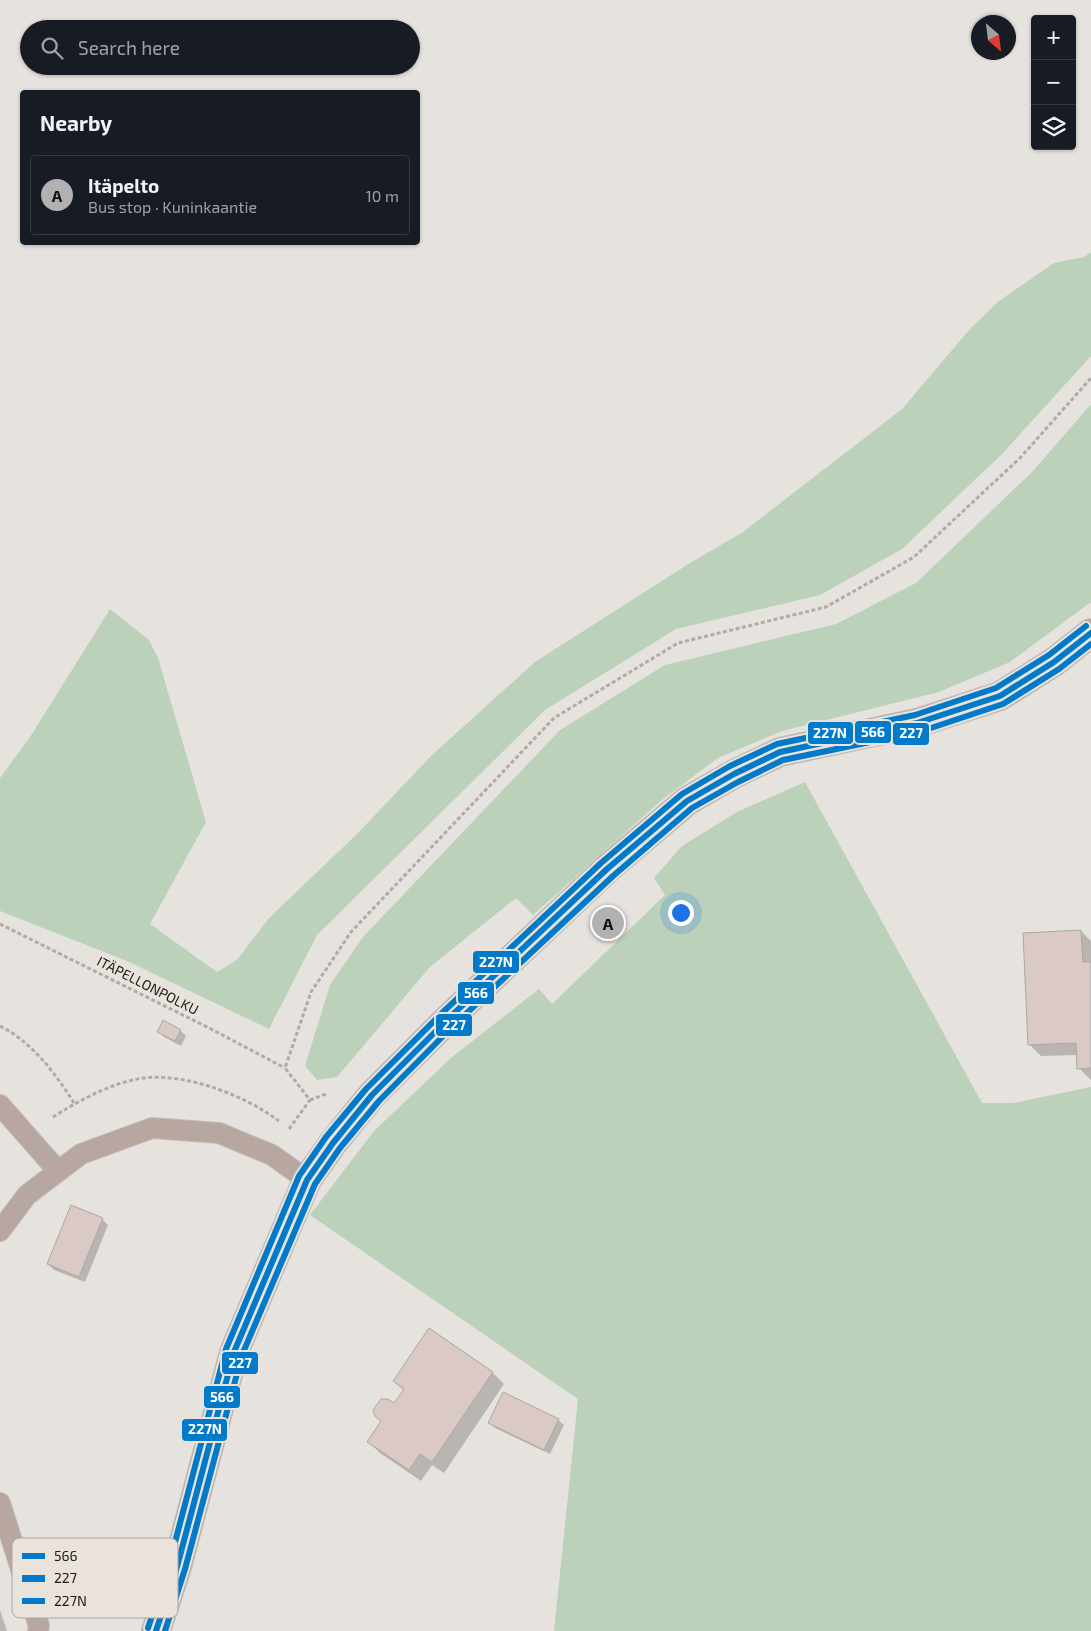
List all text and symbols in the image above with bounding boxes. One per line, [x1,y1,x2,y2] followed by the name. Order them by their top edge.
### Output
[971,15,1016,60] north arrow
[1031,15,1076,150] map controls
[1031,15,1076,60] button: +
[20,20,420,75] search box
[38,34,66,62] icon: search
[78,36,180,59] text: Search here
[1031,60,1076,105] button: −
[1031,105,1076,150] button: layers
[40,110,112,135] text: Nearby
[88,174,159,197] text: Itäpelto
[52,186,62,205] text: A
[365,186,399,205] text: 10 m
[88,197,257,216] text: Bus stop · Kuninkaantie
[854,720,892,744] line badge: 566
[807,721,854,745] line badge: 227N
[892,722,930,746] line badge: 227
[861,723,885,740] text: 566
[813,724,847,741] text: 227N
[899,724,923,741] text: 227
[668,900,694,926] your location
[592,904,624,942] pin: A
[472,950,520,974] line badge: 227N
[94,952,202,1018] street label: ITÄPELLONPOLKU
[479,953,513,970] text: 227N
[457,981,495,1005] line badge: 566
[464,984,488,1001] text: 566
[435,1013,473,1037] line badge: 227
[442,1016,466,1033] text: 227
[221,1351,259,1375] line badge: 227
[228,1354,252,1371] text: 227
[203,1385,241,1409] line badge: 566
[210,1388,234,1405] text: 566
[181,1418,228,1442] line badge: 227N
[188,1420,222,1437] text: 227N
[12,1538,178,1618] legend
[54,1547,78,1564] text: 566
[54,1569,77,1586] text: 227
[54,1592,87,1609] text: 227N

